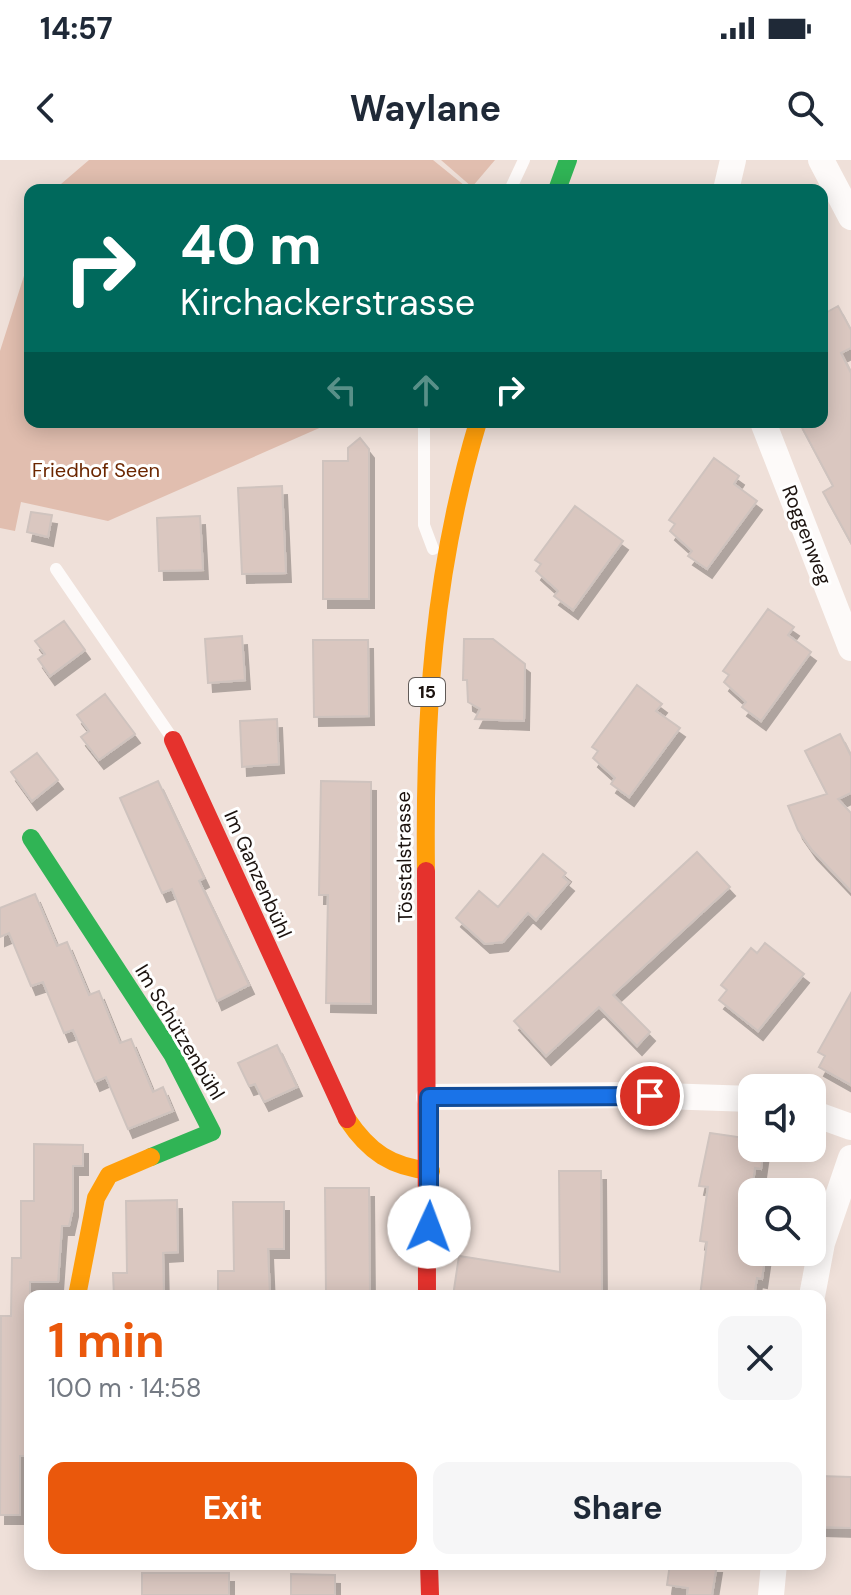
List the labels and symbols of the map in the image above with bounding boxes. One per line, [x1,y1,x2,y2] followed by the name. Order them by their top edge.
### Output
[32,457,160,483] park label: Friedhof Seen
[776,481,838,589] street label: Roggenweg
[409,678,445,706] road number: 15
[390,791,418,923] street label: Tösstalstrasse
[218,806,298,942] street label: Im Ganzenbühl
[129,959,231,1105] street label: Im Schützenbühl
[616,1062,684,1130] pin
[387,1185,471,1269] position arrow

